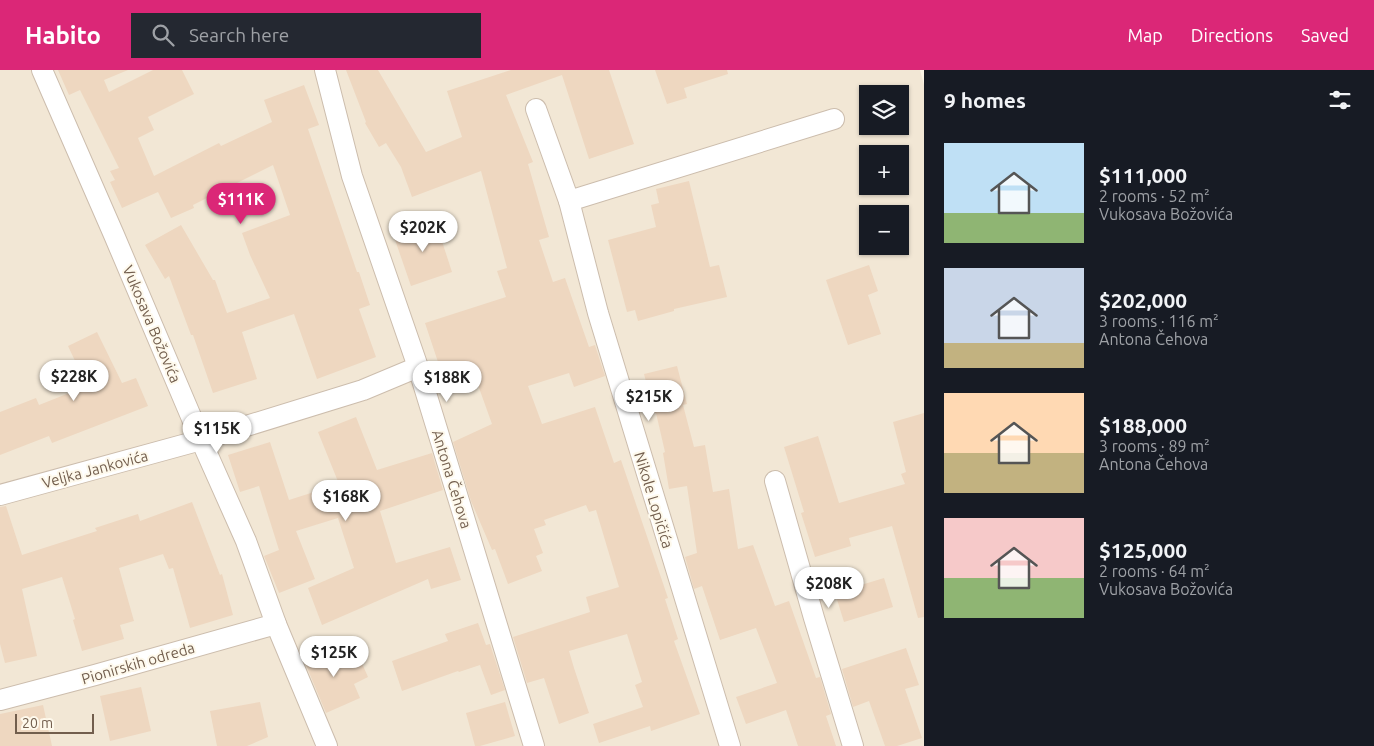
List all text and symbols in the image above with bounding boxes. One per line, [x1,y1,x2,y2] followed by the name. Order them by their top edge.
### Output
[131,13,481,58] search box
[149,21,177,49] icon: search
[25,22,101,49] text: Habito
[189,24,289,46] text: Search here
[1127,25,1163,45] text: Map
[1191,25,1273,45] text: Directions
[1301,25,1349,45] text: Saved
[859,85,909,255] map controls
[859,85,909,135] button: layers
[1326,86,1354,114] icon: filters
[944,88,1026,112] text: 9 homes
[859,145,909,195] button: +
[984,163,1044,223] icon: home
[1099,163,1187,187] text: $111,000
[206,182,276,225] pin: $111K
[1099,187,1210,205] text: 2 rooms · 52 m²
[218,190,264,208] text: $111K
[859,205,909,255] button: −
[1099,205,1233,223] text: Vukosava Božovića
[388,210,458,253] pin: $202K
[400,218,446,236] text: $202K
[120,263,184,385] street label: Vukosava Božovića
[984,288,1044,348] icon: home
[1099,288,1187,312] text: $202,000
[1099,312,1219,330] text: 3 rooms · 116 m²
[1099,330,1208,348] text: Antona Čehova
[39,360,109,402] pin: $228K
[412,360,482,403] pin: $188K
[51,367,97,385] text: $228K
[424,368,470,386] text: $188K
[614,380,684,422] pin: $215K
[626,387,672,405] text: $215K
[182,412,252,454] pin: $115K
[984,413,1044,473] icon: home
[1099,413,1187,437] text: $188,000
[194,419,240,437] text: $115K
[429,428,475,530] street label: Antona Čehova
[1099,437,1210,455] text: 3 rooms · 89 m²
[40,447,150,491] street label: Veljka Jankovića
[631,450,677,550] street label: Nikole Lopičića
[1099,455,1208,473] text: Antona Čehova
[311,480,381,522] pin: $168K
[323,487,369,505] text: $168K
[984,538,1044,598] icon: home
[1099,538,1187,562] text: $125,000
[1099,562,1210,580] text: 2 rooms · 64 m²
[794,566,864,609] pin: $208K
[806,574,852,592] text: $208K
[1099,580,1233,598] text: Vukosava Božovića
[299,636,369,678] pin: $125K
[79,639,197,687] street label: Pionirskih odreda
[311,643,357,661] text: $125K
[15,711,94,734] scale bar
[22,715,53,731] text: 20 m

